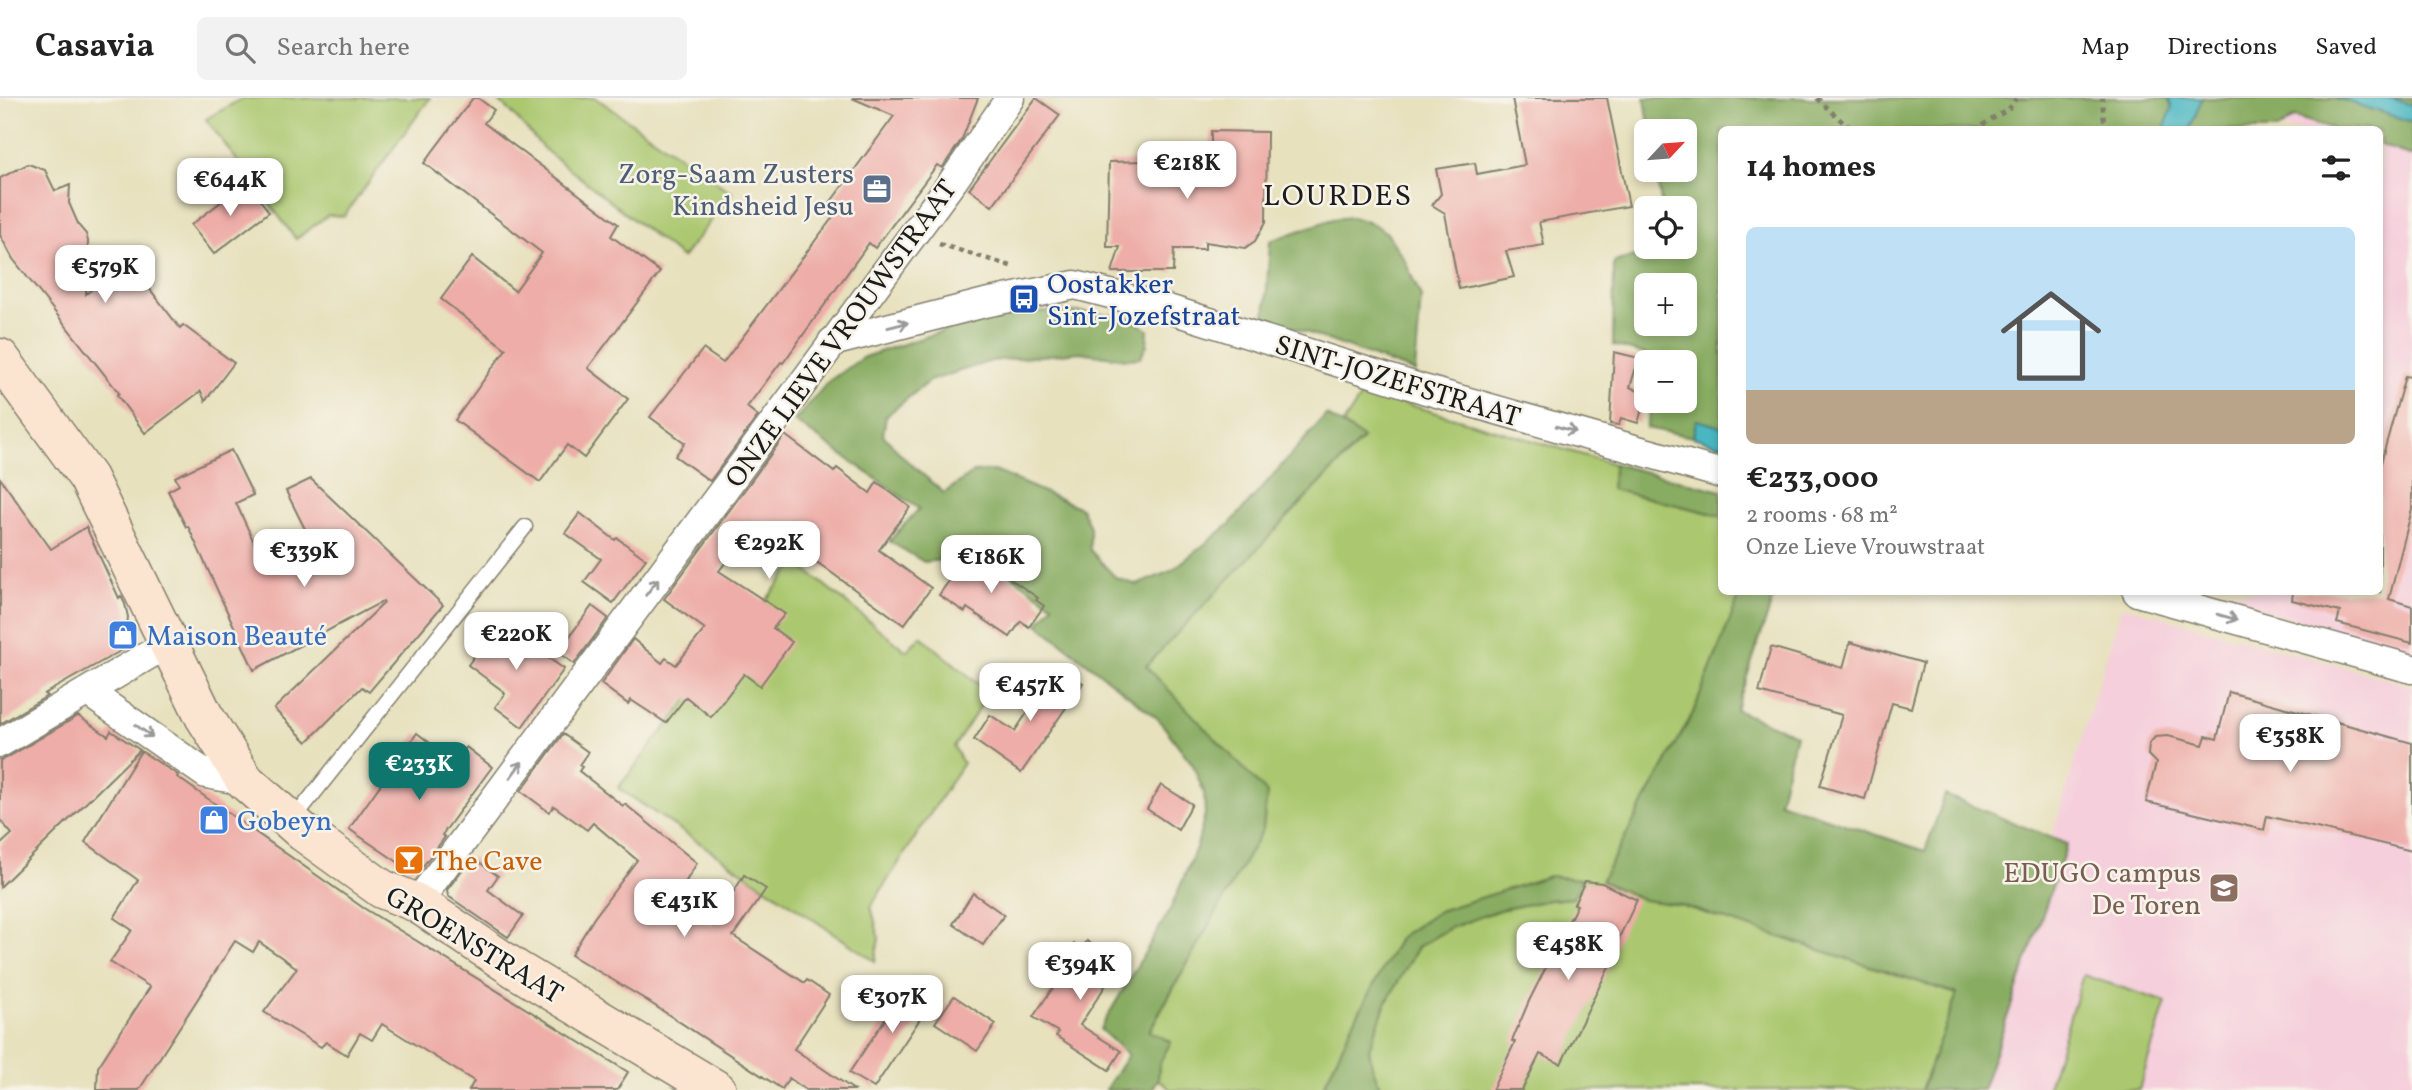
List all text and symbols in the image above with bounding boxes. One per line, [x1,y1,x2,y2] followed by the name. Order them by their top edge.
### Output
[197,17,687,80] search box
[35,25,155,71] text: Casavia
[221,29,259,67] icon: search
[277,30,410,66] text: Search here
[2081,31,2129,65] text: Map
[2167,31,2277,65] text: Directions
[2315,31,2377,65] text: Saved
[1634,119,1698,182] north arrow
[1634,119,1697,413] map controls
[1138,141,1236,201] pin: €218K
[1746,147,1876,189] text: 14 homes
[1153,148,1221,180] text: €218K
[2317,149,2355,187] icon: filters
[618,156,854,227] place label: Zorg-Saam Zusters Kindsheid Jesu
[181,158,279,218] pin: €644K
[193,165,267,197] text: €644K
[717,172,967,497] street label: ONZE LIEVE VROUWSTRAAT
[860,172,894,206] office icon: Zorg-Saam Zusters Kindsheid Jesu
[1263,176,1413,218] district label: LOURDES
[1634,196,1697,259] button: locate
[56,246,154,305] pin: €579K
[71,252,139,284] text: €579K
[1047,266,1240,337] place label: Oostakker Sint-Jozefstraat
[1634,273,1697,336] button: +
[1988,273,2114,399] icon: home
[1007,282,1041,316] bus stop icon: Oostakker Sint-Jozefstraat
[886,318,909,331] one-way arrow
[1270,326,1525,438] street label: SINT-JOZEFSTRAAT
[1634,350,1697,413] button: −
[1555,424,1577,437] one-way arrow
[1746,458,1878,500] text: €233,000
[1746,500,1898,532] text: 2 rooms · 68 m²
[720,522,818,581] pin: €292K
[734,528,804,560] text: €292K
[255,530,353,589] pin: €339K
[1746,532,1985,564] text: Onze Lieve Vrouwstraat
[269,536,339,568] text: €339K
[942,536,1040,595] pin: €186K
[957,542,1025,574] text: €186K
[645,579,660,597] one-way arrow
[2215,611,2237,624] one-way arrow
[467,612,565,672] pin: €220K
[106,618,140,652] shop icon: Maison Beauté
[146,618,327,657] place label: Maison Beauté
[480,619,552,651] text: €220K
[981,664,1079,723] pin: €457K
[995,670,1065,702] text: €457K
[2241,714,2339,774] pin: €358K
[2256,721,2324,753] text: €358K
[134,724,153,738] one-way arrow
[370,742,468,802] pin: €233K
[385,749,453,781] text: €233K
[509,761,524,779] one-way arrow
[197,803,231,837] shop icon: Gobeyn
[237,803,332,842] place label: Gobeyn
[392,843,426,877] bar icon: The Cave
[432,843,543,882] place label: The Cave
[2003,855,2201,926] place label: EDUGO campus De Toren
[2207,871,2241,905] school or university icon: EDUGO campus De Toren
[378,878,570,1015] street label: GROENSTRAAT
[635,880,733,939] pin: €431K
[650,886,718,918] text: €431K
[1519,922,1617,982] pin: €458K
[1533,929,1603,961] text: €458K
[1031,942,1129,1002] pin: €394K
[1044,949,1116,981] text: €394K
[843,976,941,1035] pin: €307K
[857,982,927,1014] text: €307K

